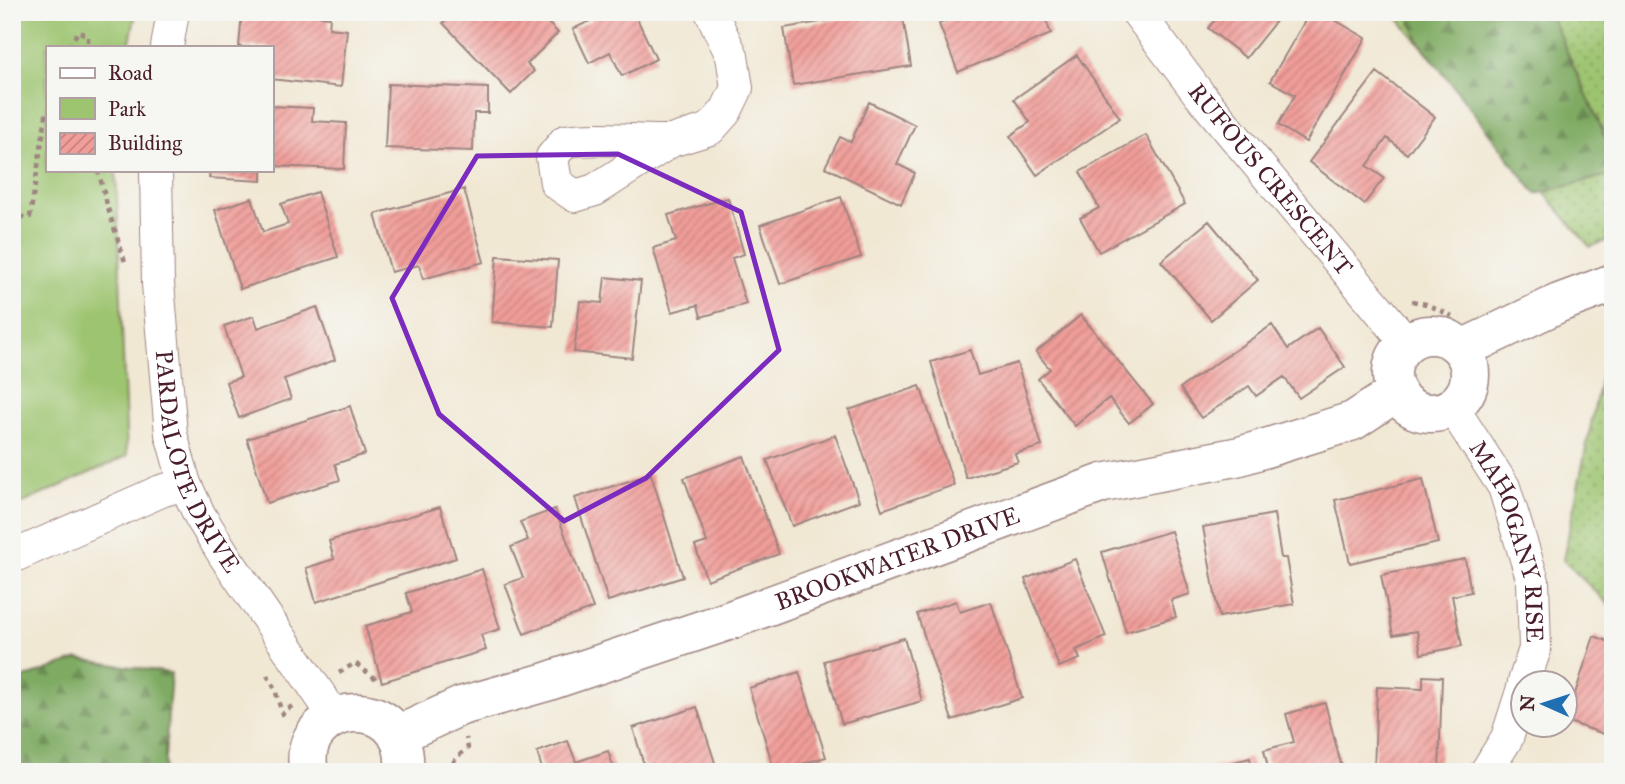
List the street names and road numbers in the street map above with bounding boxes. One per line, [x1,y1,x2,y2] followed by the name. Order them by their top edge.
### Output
[1181,77,1359,282] street label: RUFOUS CRESCENT
[149,349,247,578] street label: PARDALOTE DRIVE
[1463,435,1550,643] street label: MAHOGANY RISE
[771,500,1023,617] street label: BROOKWATER DRIVE

